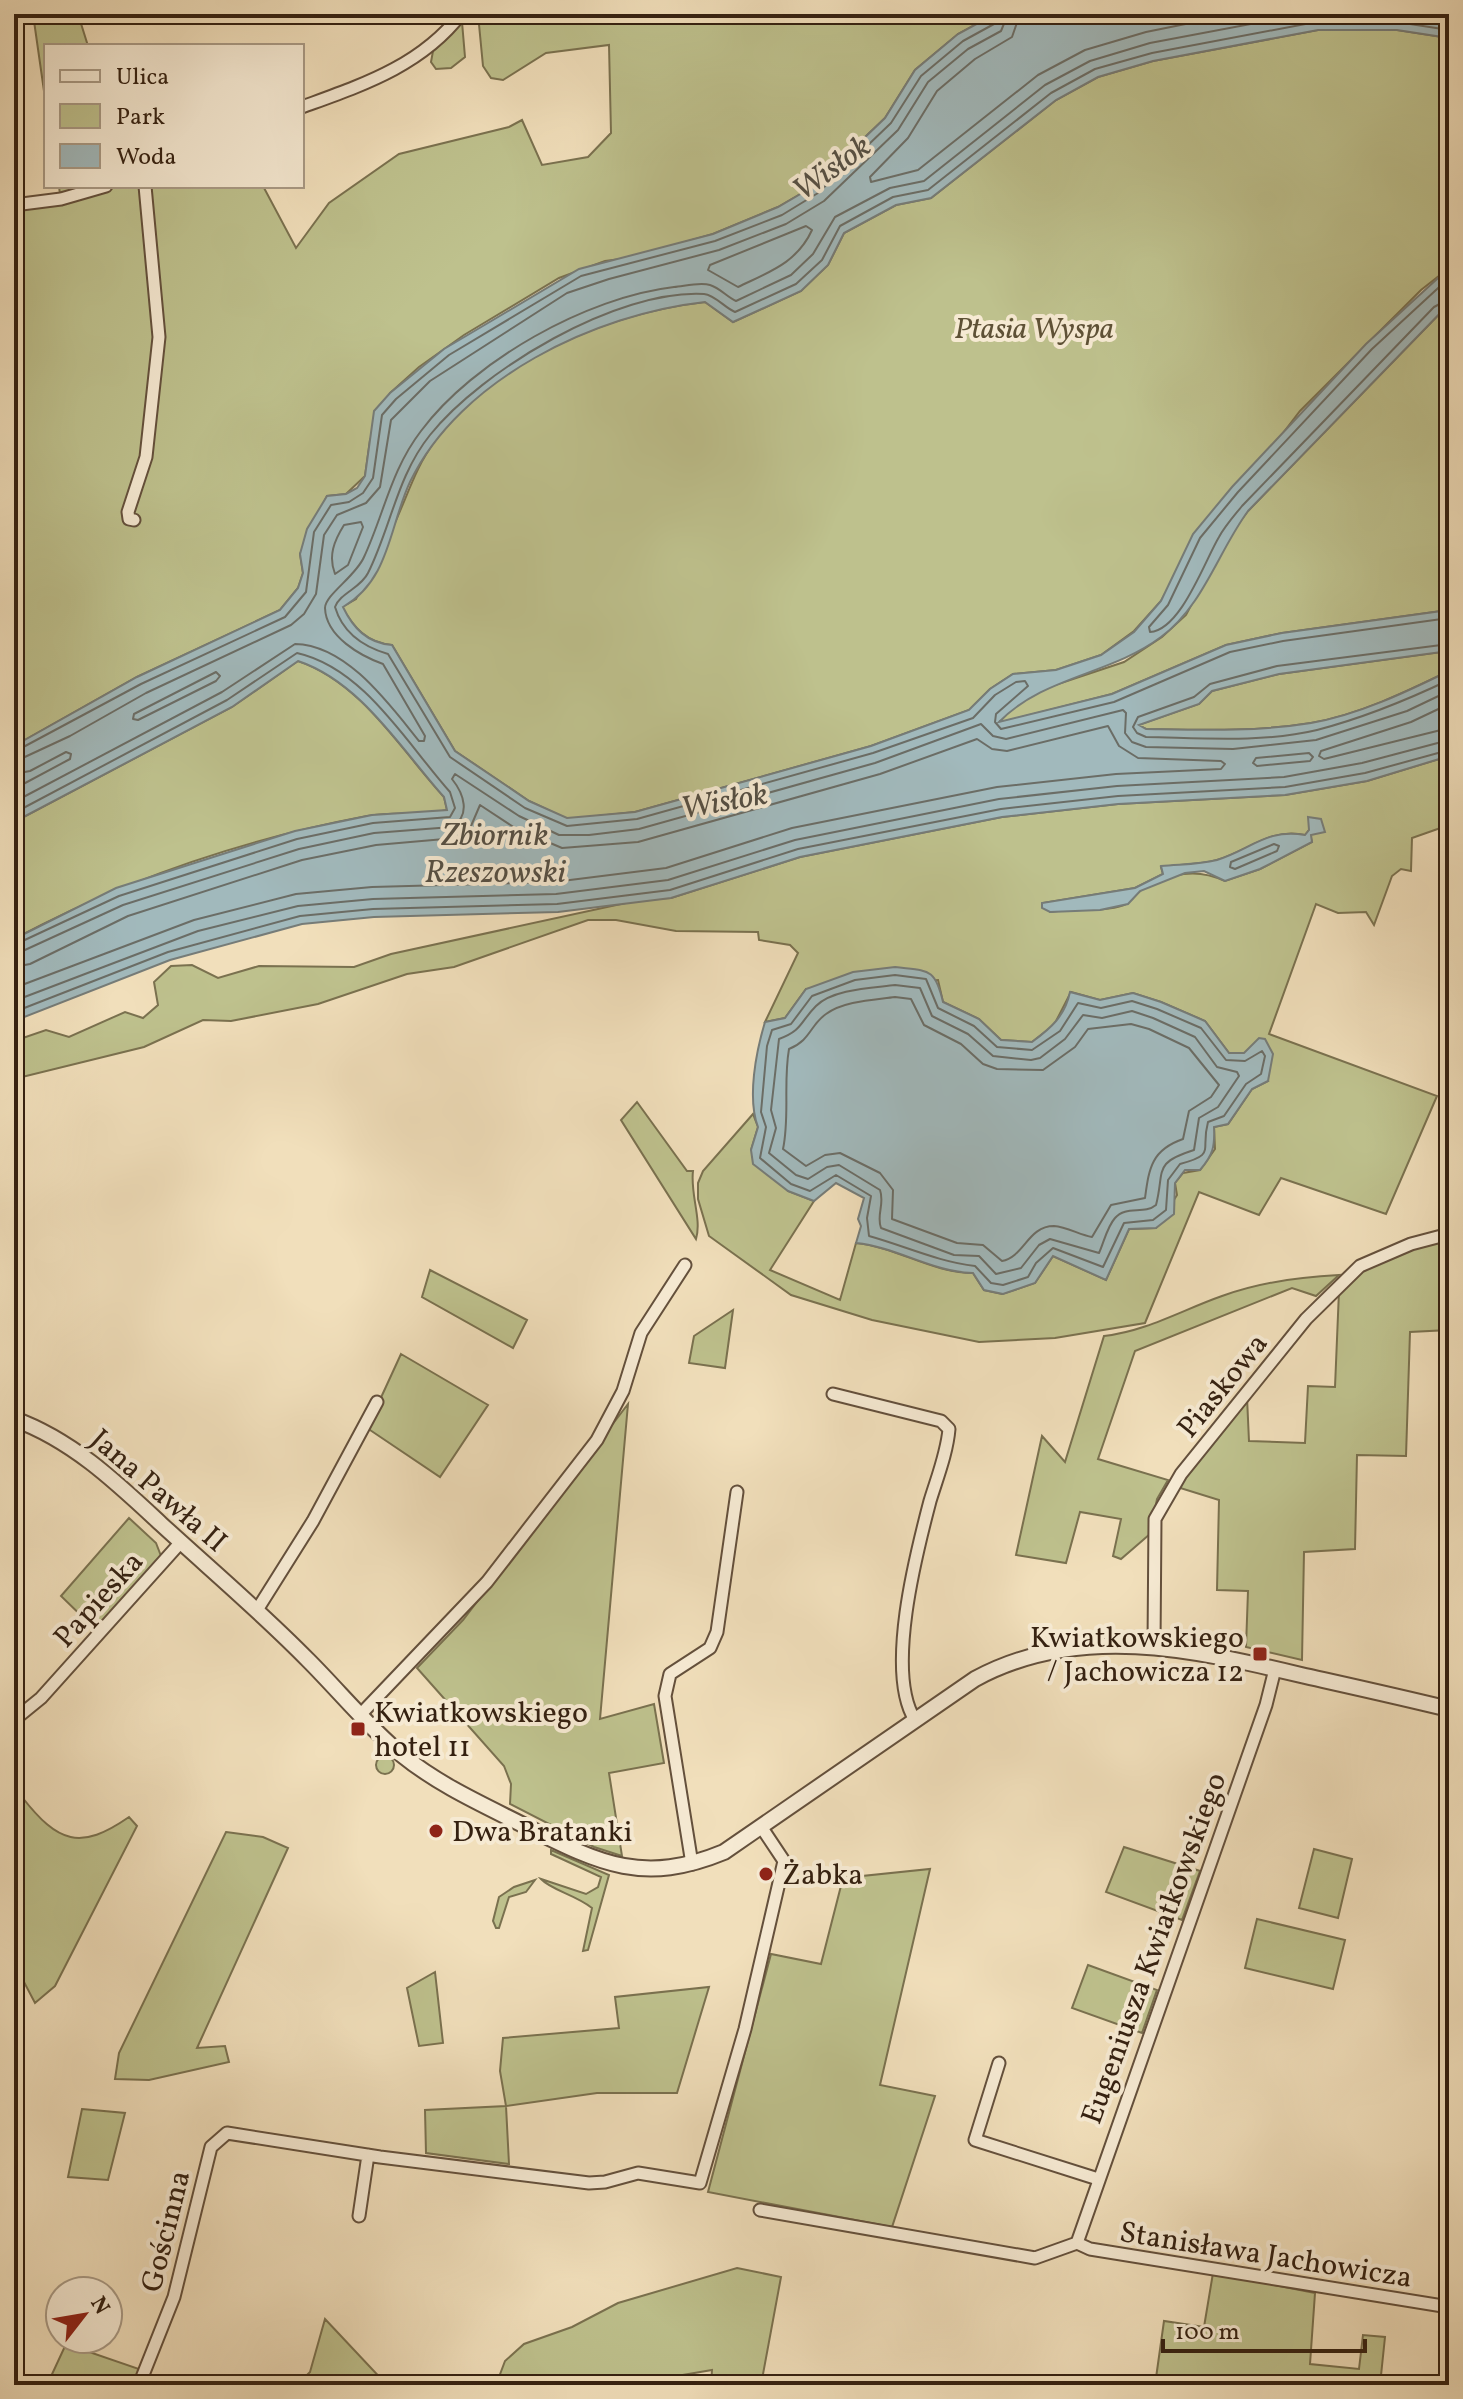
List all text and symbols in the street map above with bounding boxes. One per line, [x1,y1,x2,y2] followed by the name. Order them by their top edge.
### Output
[44,44,304,188] legend
[116,61,169,95] text: Ulica
[116,101,165,135] text: Park
[785,126,881,213] water label: Wisłok
[116,141,176,175] text: Woda
[954,309,1114,351] park label: Ptasia Wyspa
[678,774,771,832] water label: Wisłok
[424,815,567,896] water label: Zbiornik Rzeszowski
[1168,1325,1279,1448] street label: Piaskowa
[80,1420,235,1563] street label: Jana Pawła II
[45,1543,154,1658] street label: Papieska
[1030,1618,1244,1694] place label: Kwiatkowskiego / Jachowicza 12
[1251,1645,1269,1663] marker: Kwiatkowskiego / Jachowicza 12
[374,1693,588,1769] place label: Kwiatkowskiego hotel 11
[349,1720,367,1738] marker: Kwiatkowskiego hotel 11
[1072,1767,1238,2130] street label: Eugeniusza Kwiatkowskiego
[452,1812,633,1854] place label: Dwa Bratanki
[427,1822,445,1840] marker: Dwa Bratanki
[782,1855,863,1897] place label: Żabka
[757,1865,775,1883] marker: Żabka
[132,2166,202,2297] street label: Gościnna
[1116,2212,1415,2300] street label: Stanisława Jachowicza
[44,2275,124,2355] north arrow
[82,2291,116,2321] text: N
[1163,2303,1365,2353] scale bar
[1175,2316,1240,2350] text: 100 m

